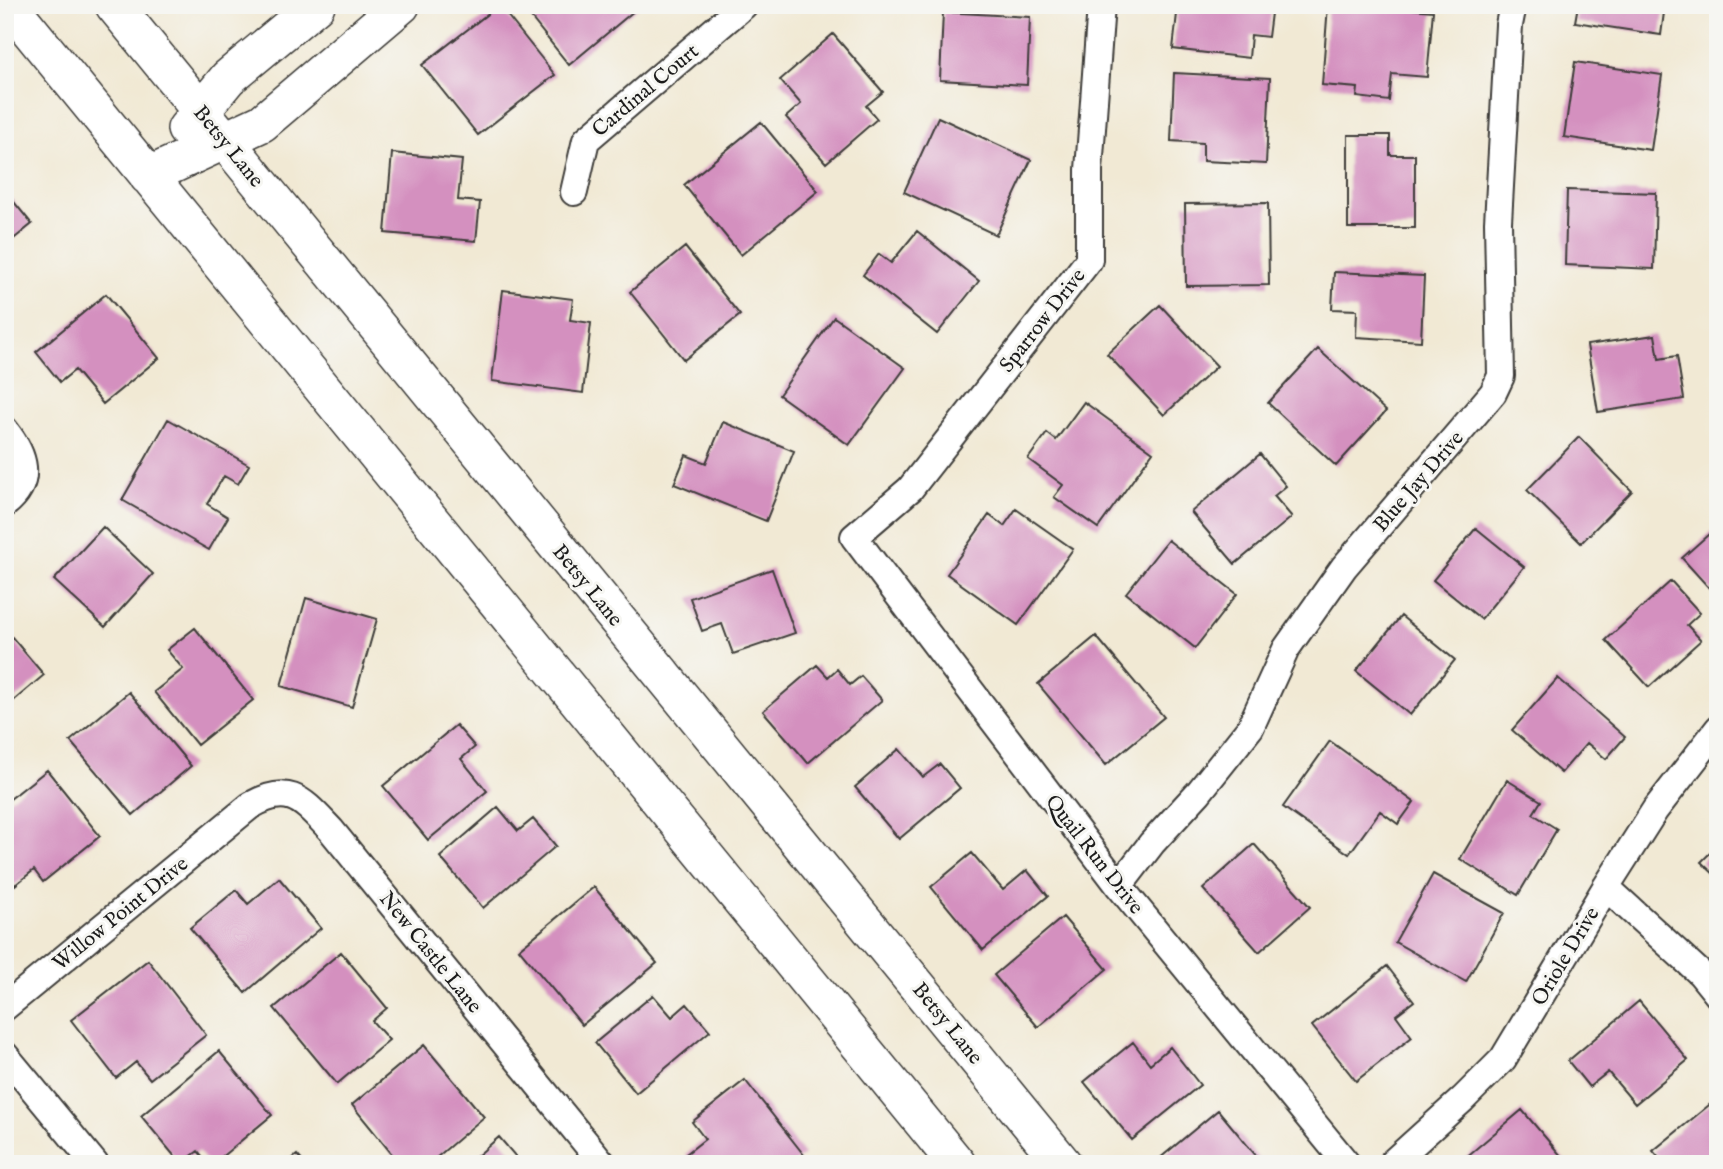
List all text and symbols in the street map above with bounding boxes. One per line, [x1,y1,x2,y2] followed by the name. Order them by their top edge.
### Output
[587,39,705,144] street label: Cardinal Court
[187,100,269,194] street label: Betsy Lane
[994,263,1093,378] street label: Sparrow Drive
[1368,426,1471,538] street label: Blue Jay Drive
[546,539,628,633] street label: Betsy Lane
[1039,790,1149,920] street label: Quail Run Drive
[48,851,195,977] street label: Willow Point Drive
[372,887,487,1020] street label: New Castle Lane
[1526,902,1607,1011] street label: Oriole Drive
[906,977,988,1071] street label: Betsy Lane

